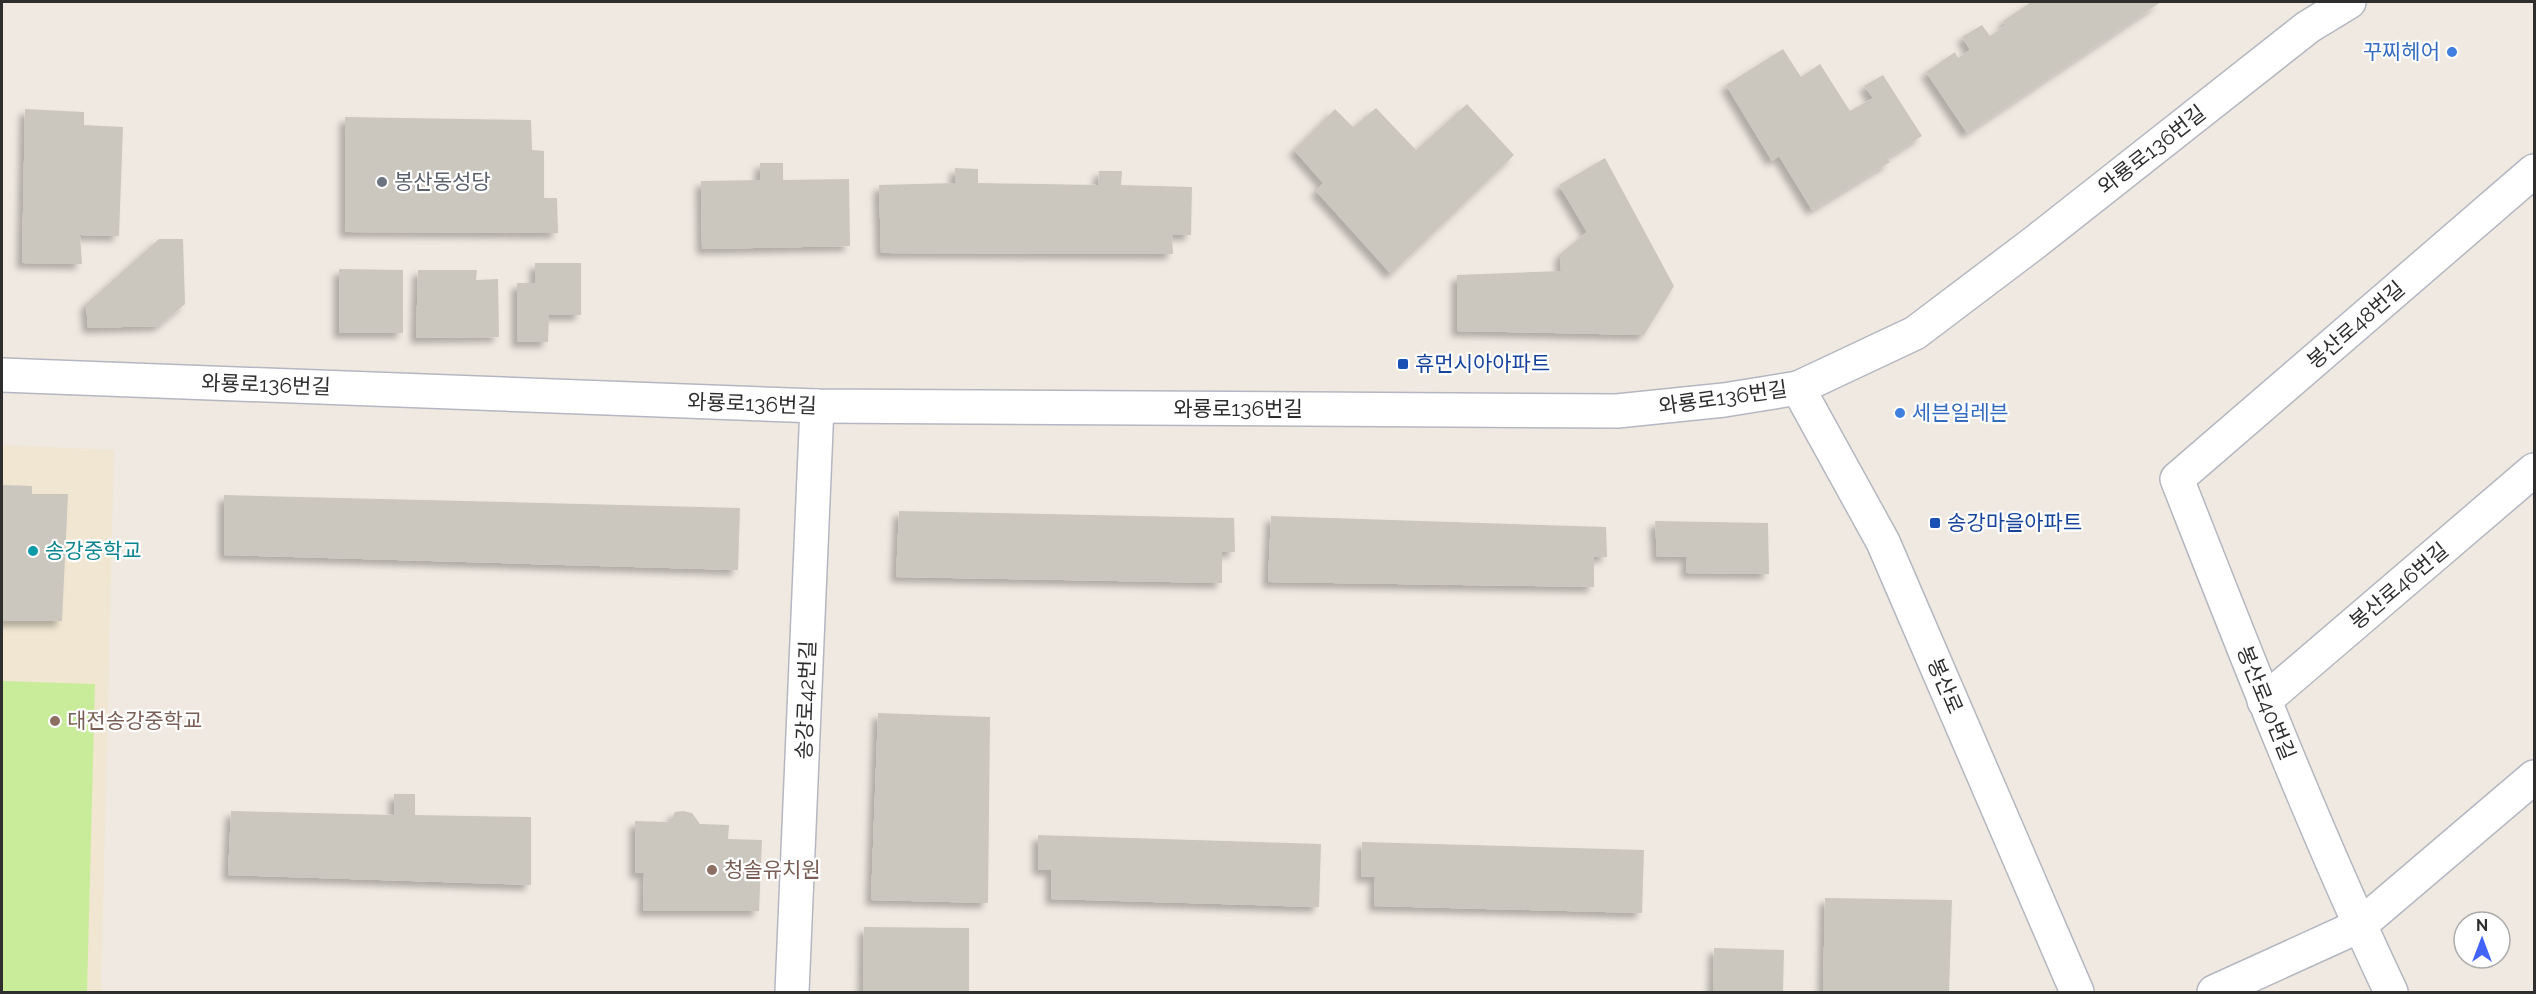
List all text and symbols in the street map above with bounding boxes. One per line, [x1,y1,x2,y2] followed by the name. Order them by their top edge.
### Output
[2363,39,2440,64] place label: 꾸찌헤어
[2445,45,2459,59] marker: 꾸찌헤어
[2093,100,2210,199] street label: 와룡로136번길
[394,169,491,194] place label: 봉산동성당
[375,175,389,189] marker: 봉산동성당
[2302,276,2409,374] street label: 봉산로48번길
[1415,351,1550,376] place label: 휴먼시아아파트
[1396,357,1410,371] marker: 휴먼시아아파트
[201,370,331,399] street label: 와룡로136번길
[1657,376,1789,419] street label: 와룡로136번길
[687,389,817,418] street label: 와룡로136번길
[1173,396,1303,421] street label: 와룡로136번길
[1912,400,2009,425] place label: 세븐일레븐
[1893,406,1907,420] marker: 세븐일레븐
[1947,510,2082,535] place label: 송강마을아파트
[1928,516,1942,530] marker: 송강마을아파트
[2344,537,2453,634] street label: 봉산로46번길
[45,538,142,563] place label: 송강중학교
[26,544,40,558] marker: 송강중학교
[791,640,820,760] street label: 송강로42번길
[2232,642,2301,764] street label: 봉산로40번길
[1923,654,1968,717] street label: 봉산로
[67,708,202,733] place label: 대전송강중학교
[48,714,62,728] marker: 대전송강중학교
[724,857,821,882] place label: 청솔유치원
[705,863,719,877] marker: 청솔유치원
[2452,910,2512,970] north arrow
[2476,916,2488,935] text: N

